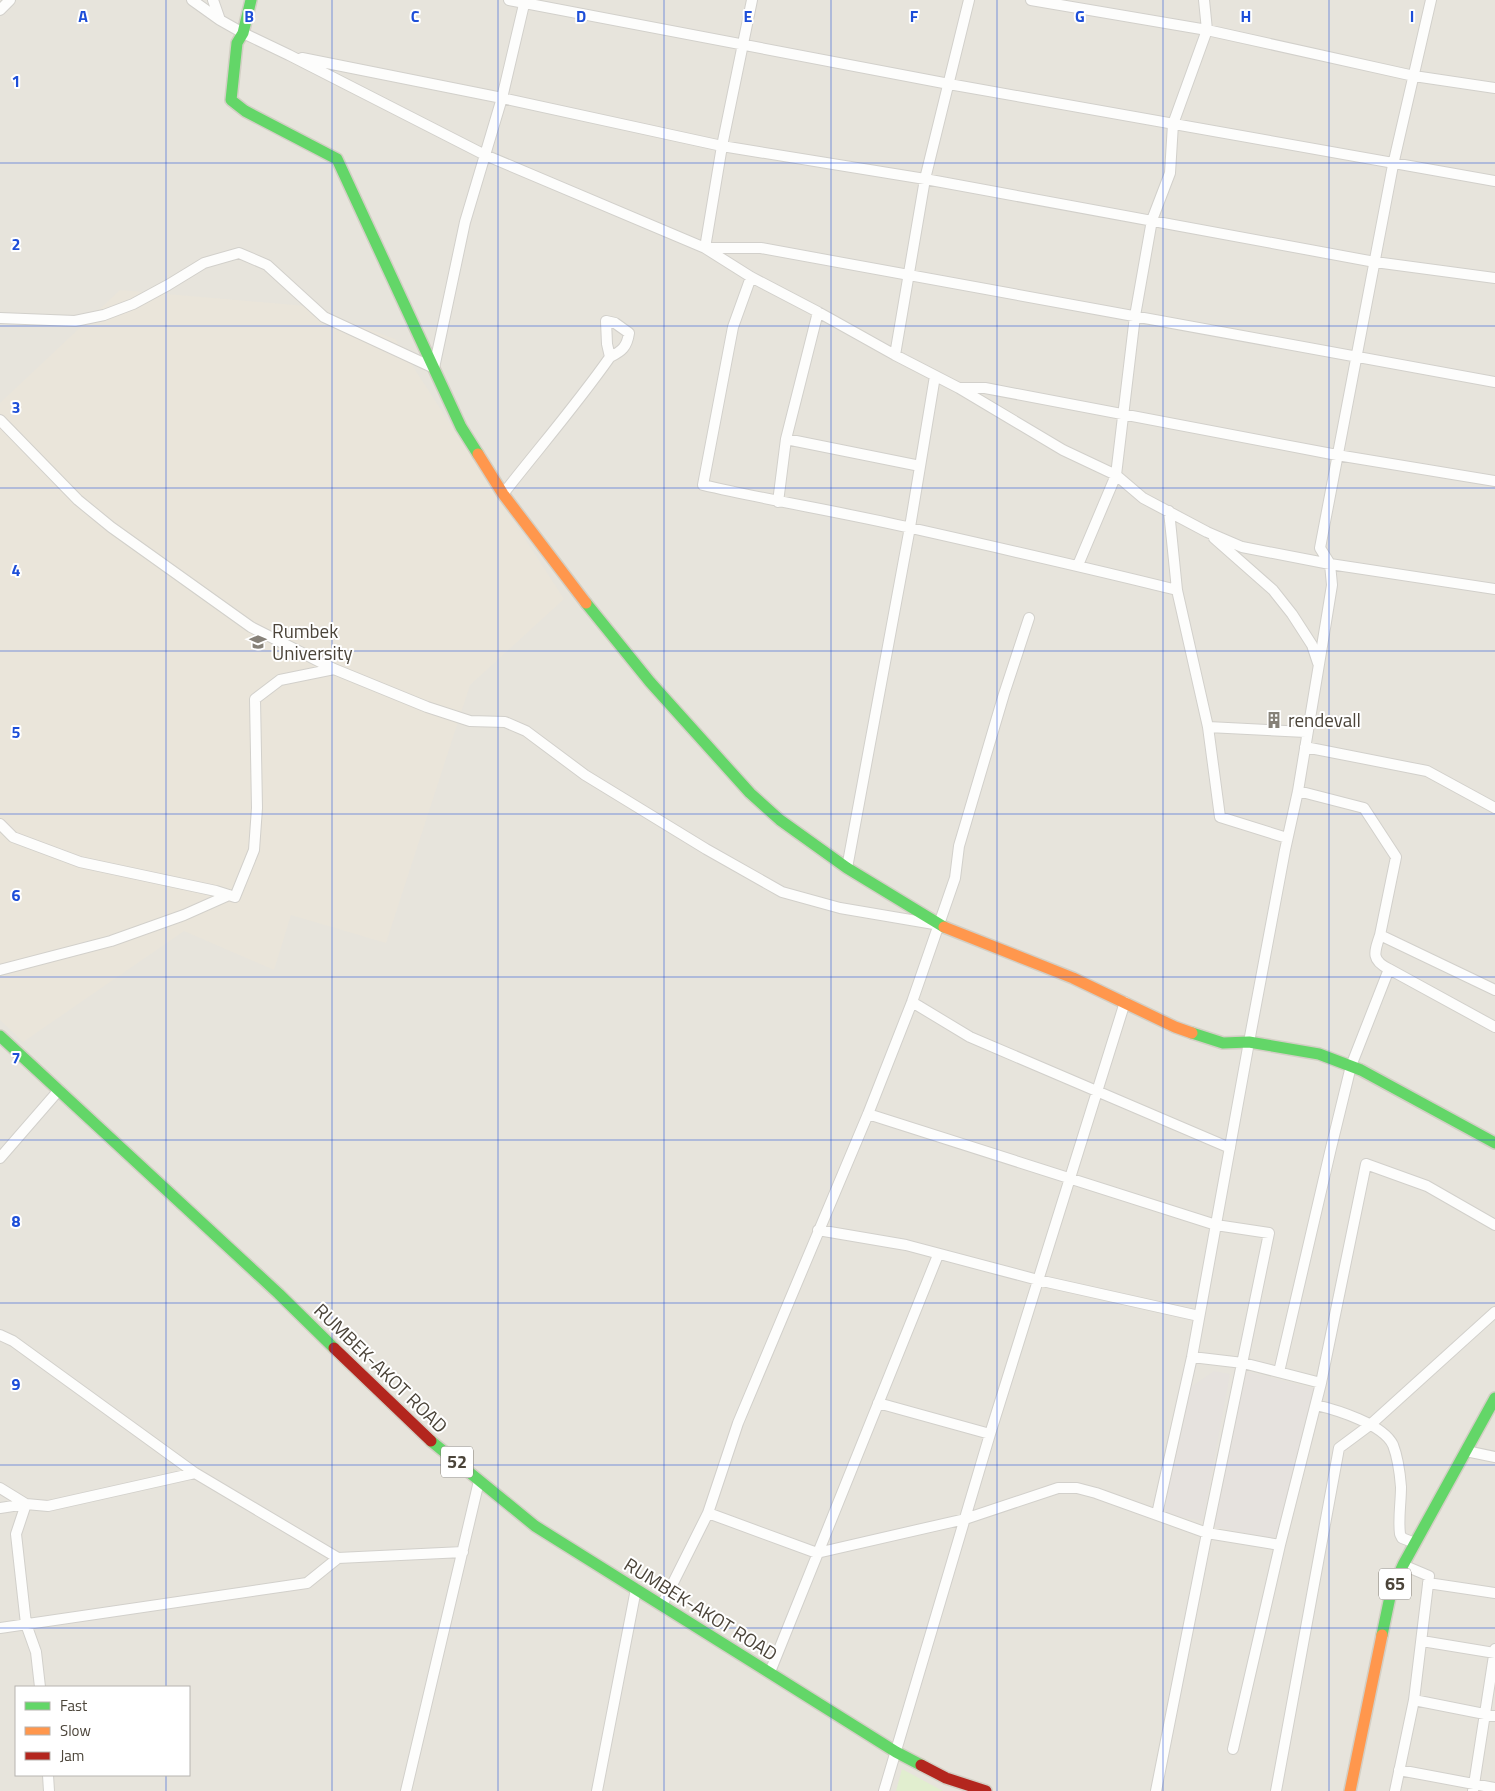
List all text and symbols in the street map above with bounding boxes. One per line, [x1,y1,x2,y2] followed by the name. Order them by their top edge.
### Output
[78,4,88,28] text: A
[244,4,254,28] text: B
[411,4,420,28] text: C
[576,4,586,28] text: D
[744,4,753,28] text: E
[910,4,919,28] text: F
[1075,4,1085,28] text: G
[1241,4,1251,28] text: H
[1410,4,1414,28] text: I
[12,69,20,93] text: 1
[12,232,20,256] text: 2
[12,395,20,419] text: 3
[12,558,21,582] text: 4
[272,616,353,667] place label: Rumbek University
[248,632,268,652] school or university icon: Rumbek University
[1288,705,1361,734] place label: rendevall
[1264,710,1284,730] building icon: rendevall
[12,720,21,744] text: 5
[12,883,21,907] text: 6
[12,1046,20,1070] text: 7
[12,1209,21,1233] text: 8
[308,1296,455,1439] street label: RUMBEK-AKOT ROAD
[12,1372,21,1396] text: 9
[441,1446,473,1478] road number: 52
[619,1550,784,1668] street label: RUMBEK-AKOT ROAD
[1379,1568,1411,1600] road number: 65
[15,1686,190,1776] legend
[60,1694,88,1717] text: Fast
[60,1719,91,1742] text: Slow
[60,1744,84,1767] text: Jam

